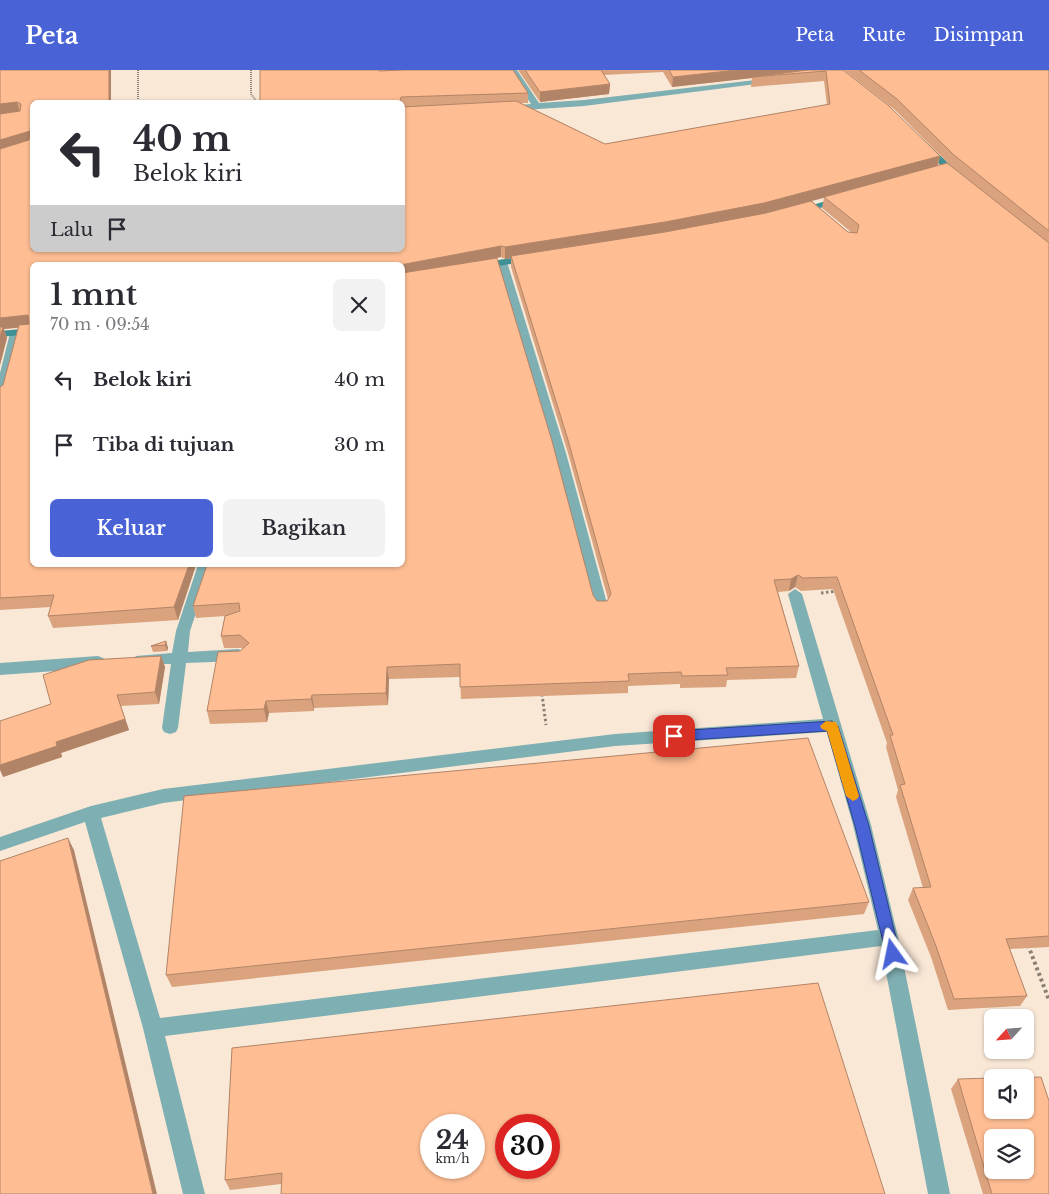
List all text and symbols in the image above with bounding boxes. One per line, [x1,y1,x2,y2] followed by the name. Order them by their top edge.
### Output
[25,21,79,50] text: Peta
[795,24,834,46] text: Peta
[862,24,906,46] text: Rute
[934,24,1024,46] text: Disimpan
[133,117,231,160] text: 40 m
[50,120,115,185] icon: left
[133,160,243,187] text: Belok kiri
[103,215,131,243] icon: arrive
[50,218,93,241] text: Lalu
[50,276,137,313] text: 1 mnt
[333,279,385,331] button: close
[50,314,150,334] text: 70 m · 09:54
[50,366,78,394] icon: left
[93,368,192,391] text: Belok kiri
[334,368,385,391] text: 40 m
[50,431,78,459] icon: arrive
[93,433,234,456] text: Tiba di tujuan
[334,433,385,456] text: 30 m
[50,499,213,557] button: Keluar
[223,499,385,557] button: Bagikan
[653,715,695,757] pin
[660,722,688,750] icon: arrive
[866,927,918,979] position arrow
[984,1009,1034,1059] north arrow
[984,1009,1034,1179] map controls
[984,1069,1034,1119] button: sound
[495,1114,560,1179] speed limit sign: 30
[436,1125,469,1156] text: 24
[984,1129,1034,1179] button: layers
[435,1151,470,1166] text: km/h

